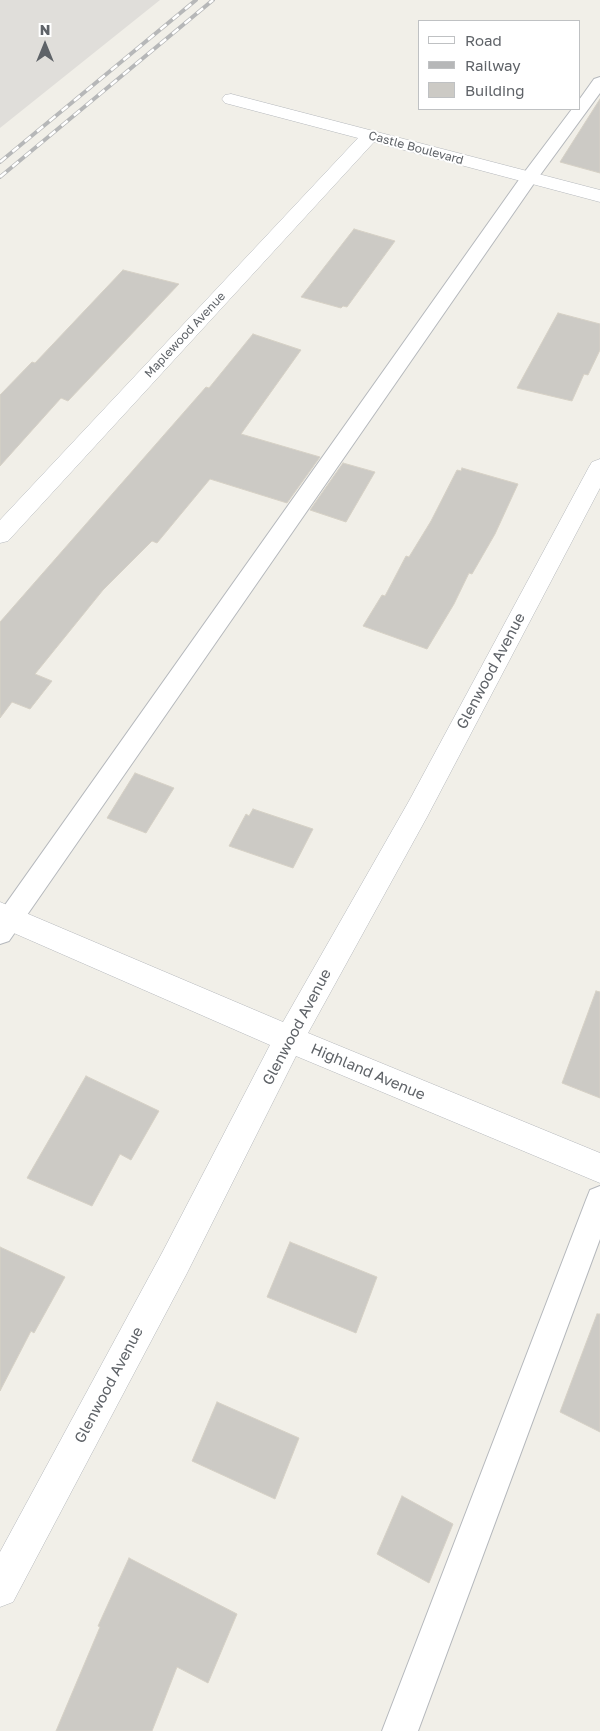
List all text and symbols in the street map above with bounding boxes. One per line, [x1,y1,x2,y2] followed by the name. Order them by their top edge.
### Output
[20,20,70,70] north arrow
[418,20,580,110] legend
[40,21,50,38] text: N
[465,31,502,49] text: Road
[465,56,521,74] text: Railway
[465,81,525,99] text: Building
[367,128,465,168] street label: Castle Boulevard
[142,289,228,381] street label: Maplewood Avenue
[453,610,529,732] street label: Glenwood Avenue
[259,966,335,1088] street label: Glenwood Avenue
[308,1040,428,1104] street label: Highland Avenue
[71,1324,147,1446] street label: Glenwood Avenue

